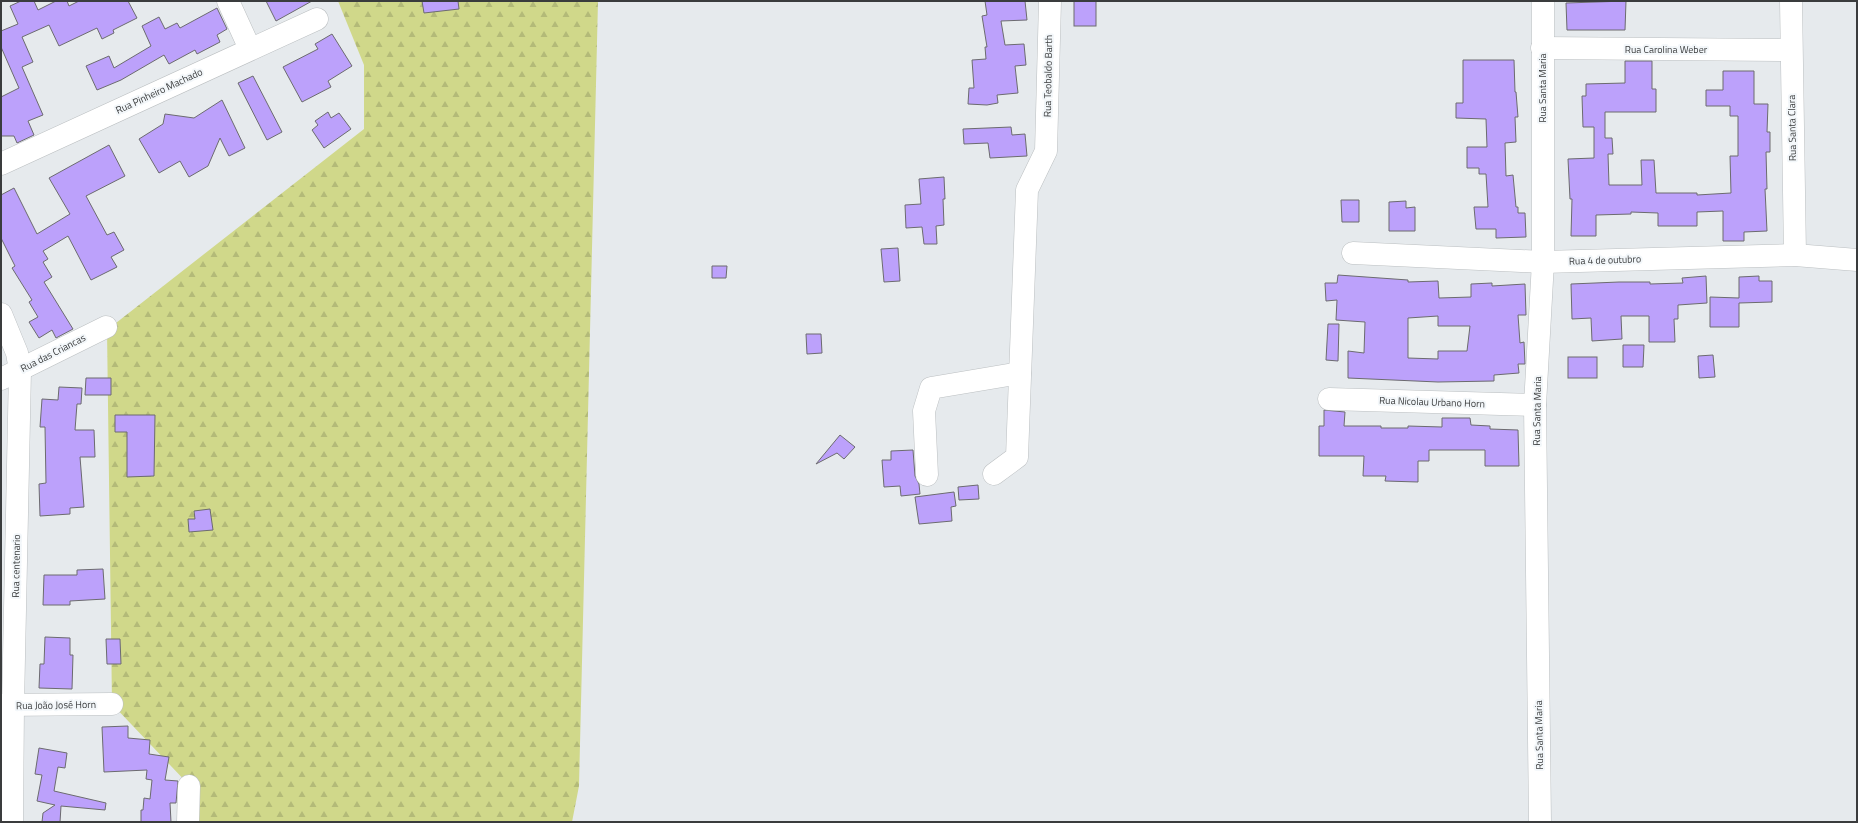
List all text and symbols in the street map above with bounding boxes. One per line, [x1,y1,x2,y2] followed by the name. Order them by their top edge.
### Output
[1040,35,1056,117] street label: Rua Teobaldo Barth
[1625,42,1708,57] street label: Rua Carolina Weber
[1535,53,1550,123] street label: Rua Santa Maria
[113,64,205,118] street label: Rua Pinheiro Machado
[1784,95,1800,161] street label: Rua Santa Clara
[1569,251,1641,269] street label: Rua 4 de outubro
[18,330,88,376] street label: Rua das Criancas
[1529,376,1545,446] street label: Rua Santa Maria
[1379,393,1485,411] street label: Rua Nicolau Urbano Horn
[8,534,24,598] street label: Rua centenario
[16,697,96,713] street label: Rua João José Horn
[1531,700,1547,770] street label: Rua Santa Maria

